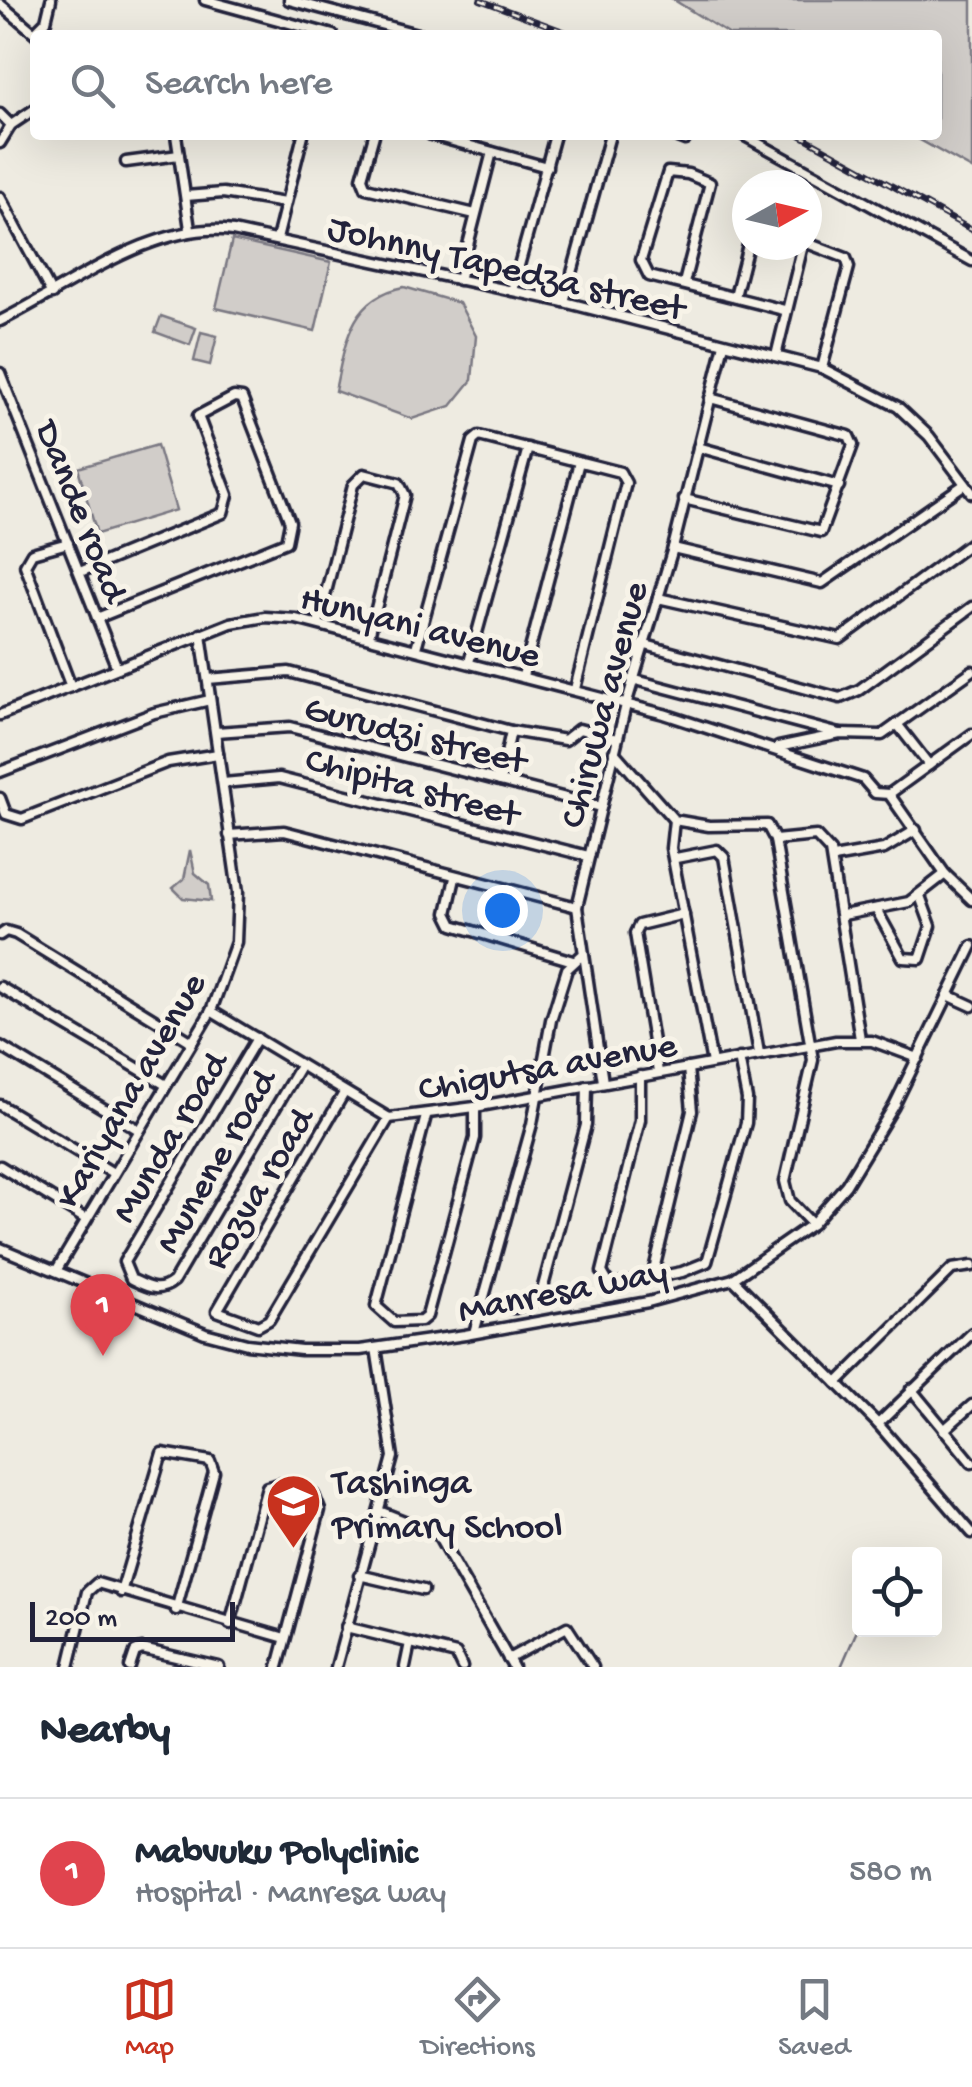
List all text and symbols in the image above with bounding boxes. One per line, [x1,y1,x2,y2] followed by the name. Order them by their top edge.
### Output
[30,30,942,140] search box
[65,58,120,113] icon: search
[145,63,332,107] text: Search here
[732,170,822,260] north arrow
[323,208,692,334] street label: Johnny Tapedza street
[21,413,136,612] street label: Dande road
[553,577,661,833] street label: Chiruwa avenue
[295,579,544,681] street label: Hunyani avenue
[299,689,533,787] street label: Gurudzi street
[300,740,527,840] street label: Chipita street
[477,885,528,936] your location
[48,966,219,1218] street label: Kariyana avenue
[416,1025,681,1114] street label: Chigutsa avenue
[104,1043,242,1232] street label: Munda road
[148,1061,290,1263] street label: Munene road
[196,1099,328,1278] street label: Rozva road
[455,1252,672,1336] street label: Manresa way
[70,1274,136,1356] pin: 1
[330,1463,563,1551] place label: Tashinga Primary School
[263,1471,323,1550] school or university icon: Tashinga Primary School
[852,1547,942,1637] map controls
[852,1547,942,1637] button: locate
[30,1597,235,1642] scale bar
[45,1603,117,1636] text: 200 m
[40,1708,170,1757] text: Nearby
[135,1832,417,1876] text: Mabvuku Polyclinic
[66,1854,79,1892] text: 1
[849,1854,932,1892] text: 580 m
[135,1876,446,1914] text: Hospital · Manresa way
[122,1972,177,2065] tab: Map
[421,1972,535,2065] tab: Directions
[778,1972,850,2065] tab: Saved

